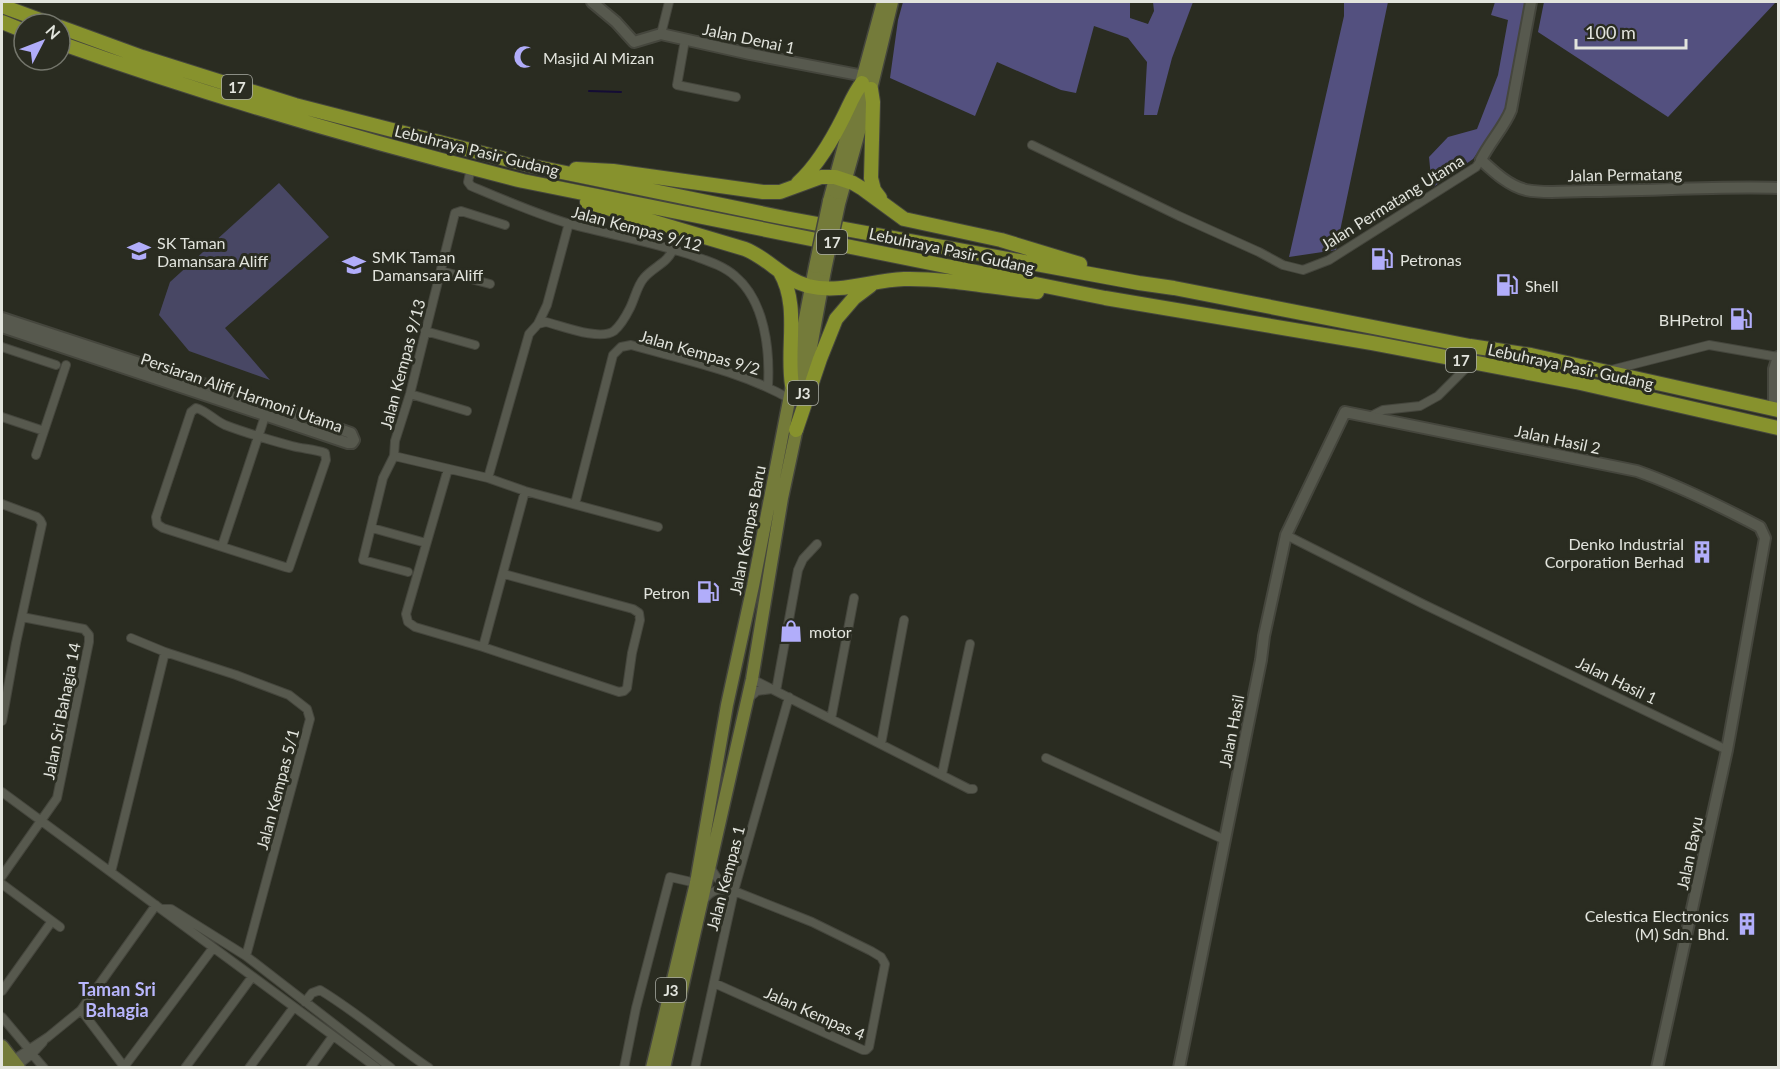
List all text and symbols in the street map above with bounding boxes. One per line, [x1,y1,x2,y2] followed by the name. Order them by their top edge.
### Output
[12,12,72,72] north arrow
[1576,12,1686,50] scale bar
[701,19,797,57] street label: Jalan Denai 1
[42,21,65,43] text: N
[1585,21,1636,43] text: 100 m
[512,44,538,70] mosque icon: Masjid Al Mizan
[543,48,654,67] place label: Masjid Al Mizan
[222,75,252,99] road number: 17
[393,120,561,180] street label: Lebuhraya Pasir Gudang
[1317,150,1467,254] street label: Jalan Permatang Utama
[1568,164,1682,184] street label: Jalan Permatang
[570,202,704,254] street label: Jalan Kempas 9/12
[867,223,1037,277] street label: Lebuhraya Pasir Gudang
[817,230,847,254] road number: 17
[157,233,268,270] place label: SK Taman Damansara Aliff
[126,238,152,264] school or university icon: SK Taman Damansara Aliff
[1369,246,1395,272] fuel station icon: Petronas
[372,247,483,284] place label: SMK Taman Damansara Aliff
[1400,250,1462,269] place label: Petronas
[341,252,367,278] school or university icon: SMK Taman Damansara Aliff
[1494,272,1520,298] fuel station icon: Shell
[1525,276,1558,295] place label: Shell
[376,297,428,431] street label: Jalan Kempas 9/13
[1728,306,1754,332] fuel station icon: BHPetrol
[1659,310,1723,329] place label: BHPetrol
[638,326,762,378] street label: Jalan Kempas 9/2
[1486,339,1656,393] street label: Lebuhraya Pasir Gudang
[139,348,345,436] street label: Persiaran Aliff Harmoni Utama
[1446,348,1476,372] road number: 17
[788,381,818,405] road number: J3
[1513,421,1603,457] street label: Jalan Hasil 2
[725,464,769,596] street label: Jalan Kempas Baru
[1545,534,1684,571] place label: Denko Industrial Corporation Berhad
[1689,539,1715,565] building icon: Denko Industrial Corporation Berhad
[695,579,721,605] fuel station icon: Petron
[643,583,690,602] place label: Petron
[778,618,804,644] shop icon: motor
[809,622,852,641] place label: motor
[38,641,84,781] street label: Jalan Sri Bahagia 14
[1574,652,1660,708] street label: Jalan Hasil 1
[1215,693,1247,769] street label: Jalan Hasil
[252,726,302,852] street label: Jalan Kempas 5/1
[1672,815,1706,891] street label: Jalan Bayu
[702,823,748,933] street label: Jalan Kempas 1
[1585,906,1729,943] place label: Celestica Electronics (M) Sdn. Bhd.
[1734,911,1760,937] building icon: Celestica Electronics (M) Sdn. Bhd.
[78,978,156,1021] district label: Taman Sri Bahagia
[656,978,686,1002] road number: J3
[762,982,868,1044] street label: Jalan Kempas 4

